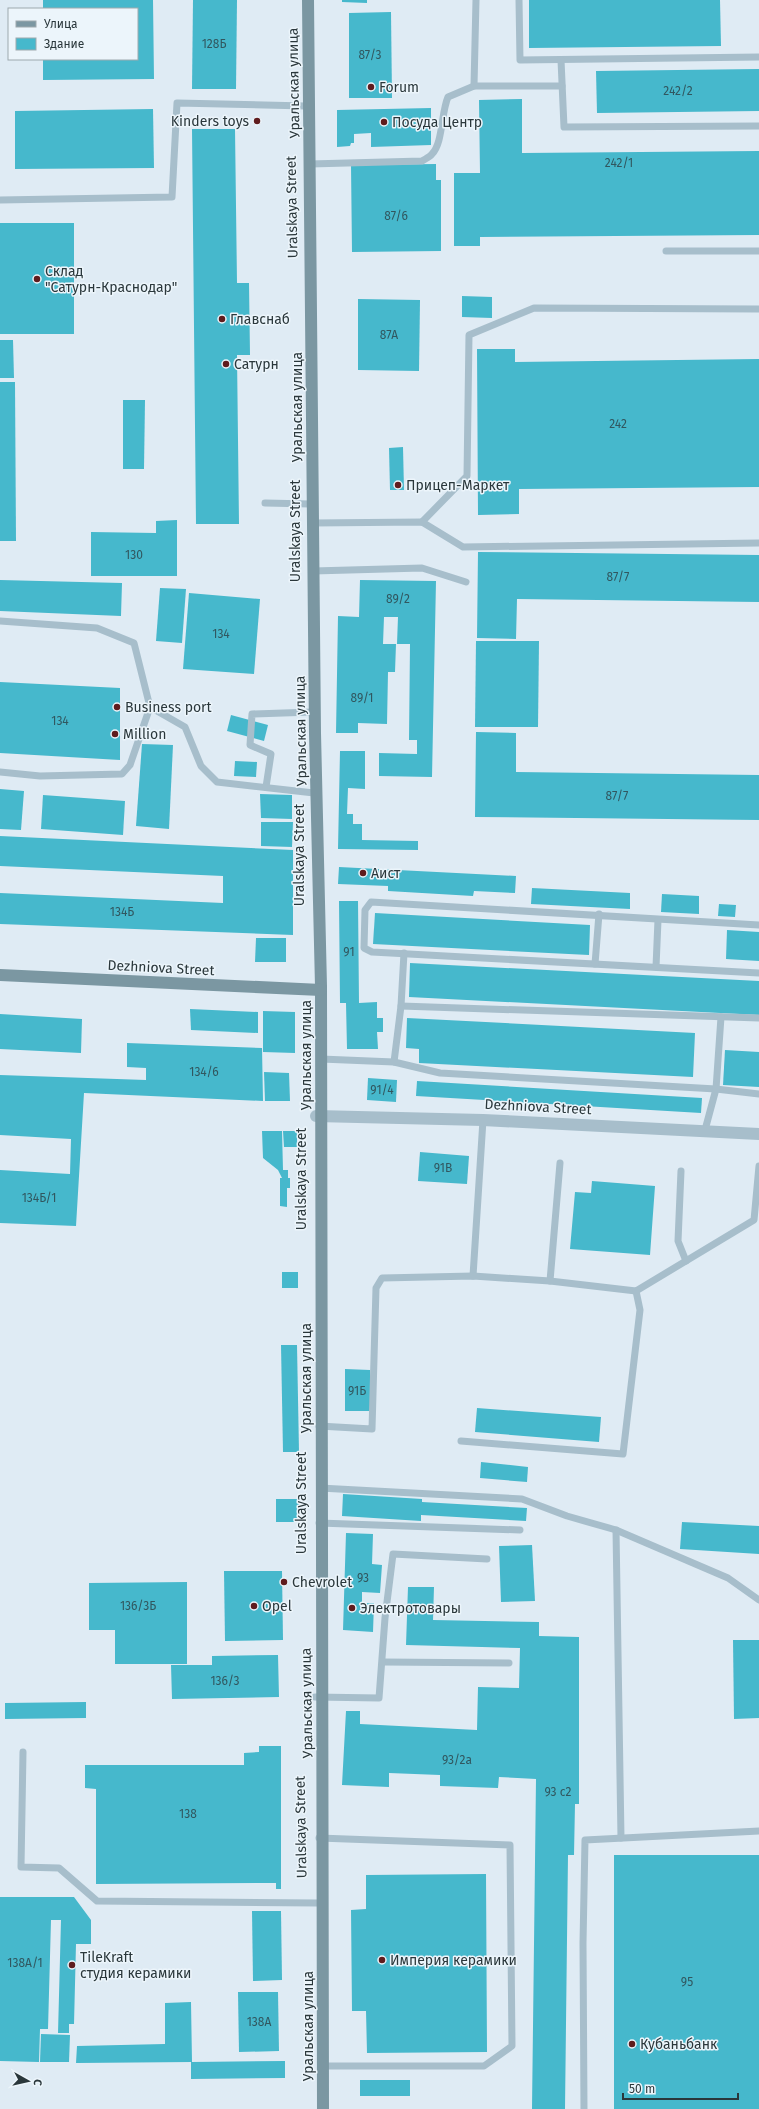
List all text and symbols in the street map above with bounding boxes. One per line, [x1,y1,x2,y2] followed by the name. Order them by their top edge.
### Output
[8,8,138,60] legend
[44,17,78,31] text: Улица
[285,28,303,138] street label: Уральская улица
[44,37,84,51] text: Здание
[202,37,226,51] house number: 128Б
[358,48,382,62] house number: 87/3
[379,79,419,96] place label: Forum
[366,82,376,92] marker: Forum
[663,84,693,98] house number: 242/2
[171,113,249,130] place label: Kinders toys
[392,114,482,131] place label: Посуда Центр
[252,116,262,126] marker: Kinders toys
[379,117,389,127] marker: Посуда Центр
[283,155,301,258] street label: Uralskaya Street
[605,156,633,170] house number: 242/1
[384,209,408,223] house number: 87/6
[45,263,177,296] place label: Склад "Сатурн-Краснодар"
[32,274,42,284] marker: Склад "Сатурн-Краснодар"
[230,311,290,328] place label: Главснаб
[217,314,227,324] marker: Главснаб
[380,328,398,342] house number: 87А
[289,352,306,462] street label: Уральская улица
[234,356,279,373] place label: Сатурн
[221,359,231,369] marker: Сатурн
[609,417,627,431] house number: 242
[406,477,510,494] place label: Прицеп-Маркет
[287,479,304,582] street label: Uralskaya Street
[393,480,403,490] marker: Прицеп-Маркет
[125,548,143,562] house number: 130
[607,570,629,584] house number: 87/7
[386,592,410,606] house number: 89/2
[212,627,230,641] house number: 134
[292,676,310,786] street label: Уральская улица
[351,691,373,705] house number: 89/1
[125,699,213,716] place label: Business port
[112,702,122,712] marker: Business port
[51,714,69,728] house number: 134
[123,726,166,743] place label: Million
[110,729,120,739] marker: Million
[606,789,628,803] house number: 87/7
[291,803,308,906] street label: Uralskaya Street
[371,865,401,882] place label: Аист
[358,868,368,878] marker: Аист
[110,905,134,919] house number: 134Б
[343,945,355,959] house number: 91
[107,957,216,979] street label: Dezhniova Street
[298,1000,315,1110] street label: Уральская улица
[189,1065,219,1079] house number: 134/6
[370,1083,394,1097] house number: 91/4
[484,1096,593,1118] street label: Dezhniova Street
[293,1127,310,1230] street label: Uralskaya Street
[434,1161,452,1175] house number: 91В
[22,1191,56,1205] house number: 134Б/1
[298,1323,315,1433] street label: Уральская улица
[348,1384,366,1398] house number: 91Б
[293,1451,310,1554] street label: Uralskaya Street
[357,1571,369,1585] house number: 93
[292,1574,353,1591] place label: Chevrolet
[279,1577,289,1587] marker: Chevrolet
[262,1598,292,1615] place label: Opel
[120,1599,156,1613] house number: 136/3Б
[360,1600,461,1617] place label: Электротовары
[249,1601,259,1611] marker: Opel
[347,1603,357,1613] marker: Электротовары
[298,1648,316,1758] street label: Уральская улица
[210,1674,240,1688] house number: 136/3
[442,1753,472,1767] house number: 93/2а
[292,1775,310,1878] street label: Uralskaya Street
[545,1785,572,1799] house number: 93 с2
[179,1807,197,1821] house number: 138
[80,1949,191,1982] place label: TileKraft студия керамики
[390,1952,517,1969] place label: Империя керамики
[377,1955,387,1965] marker: Империя керамики
[7,1956,43,1970] house number: 138А/1
[67,1960,77,1970] marker: TileKraft студия керамики
[300,1971,317,2081] street label: Уральская улица
[681,1975,693,1989] house number: 95
[247,2015,271,2029] house number: 138А
[640,2036,718,2053] place label: Кубаньбанк
[627,2039,637,2049] marker: Кубаньбанк
[8,2061,48,2101] north arrow
[623,2075,738,2101] scale bar
[30,2078,44,2087] text: С
[629,2082,655,2096] text: 50 m

